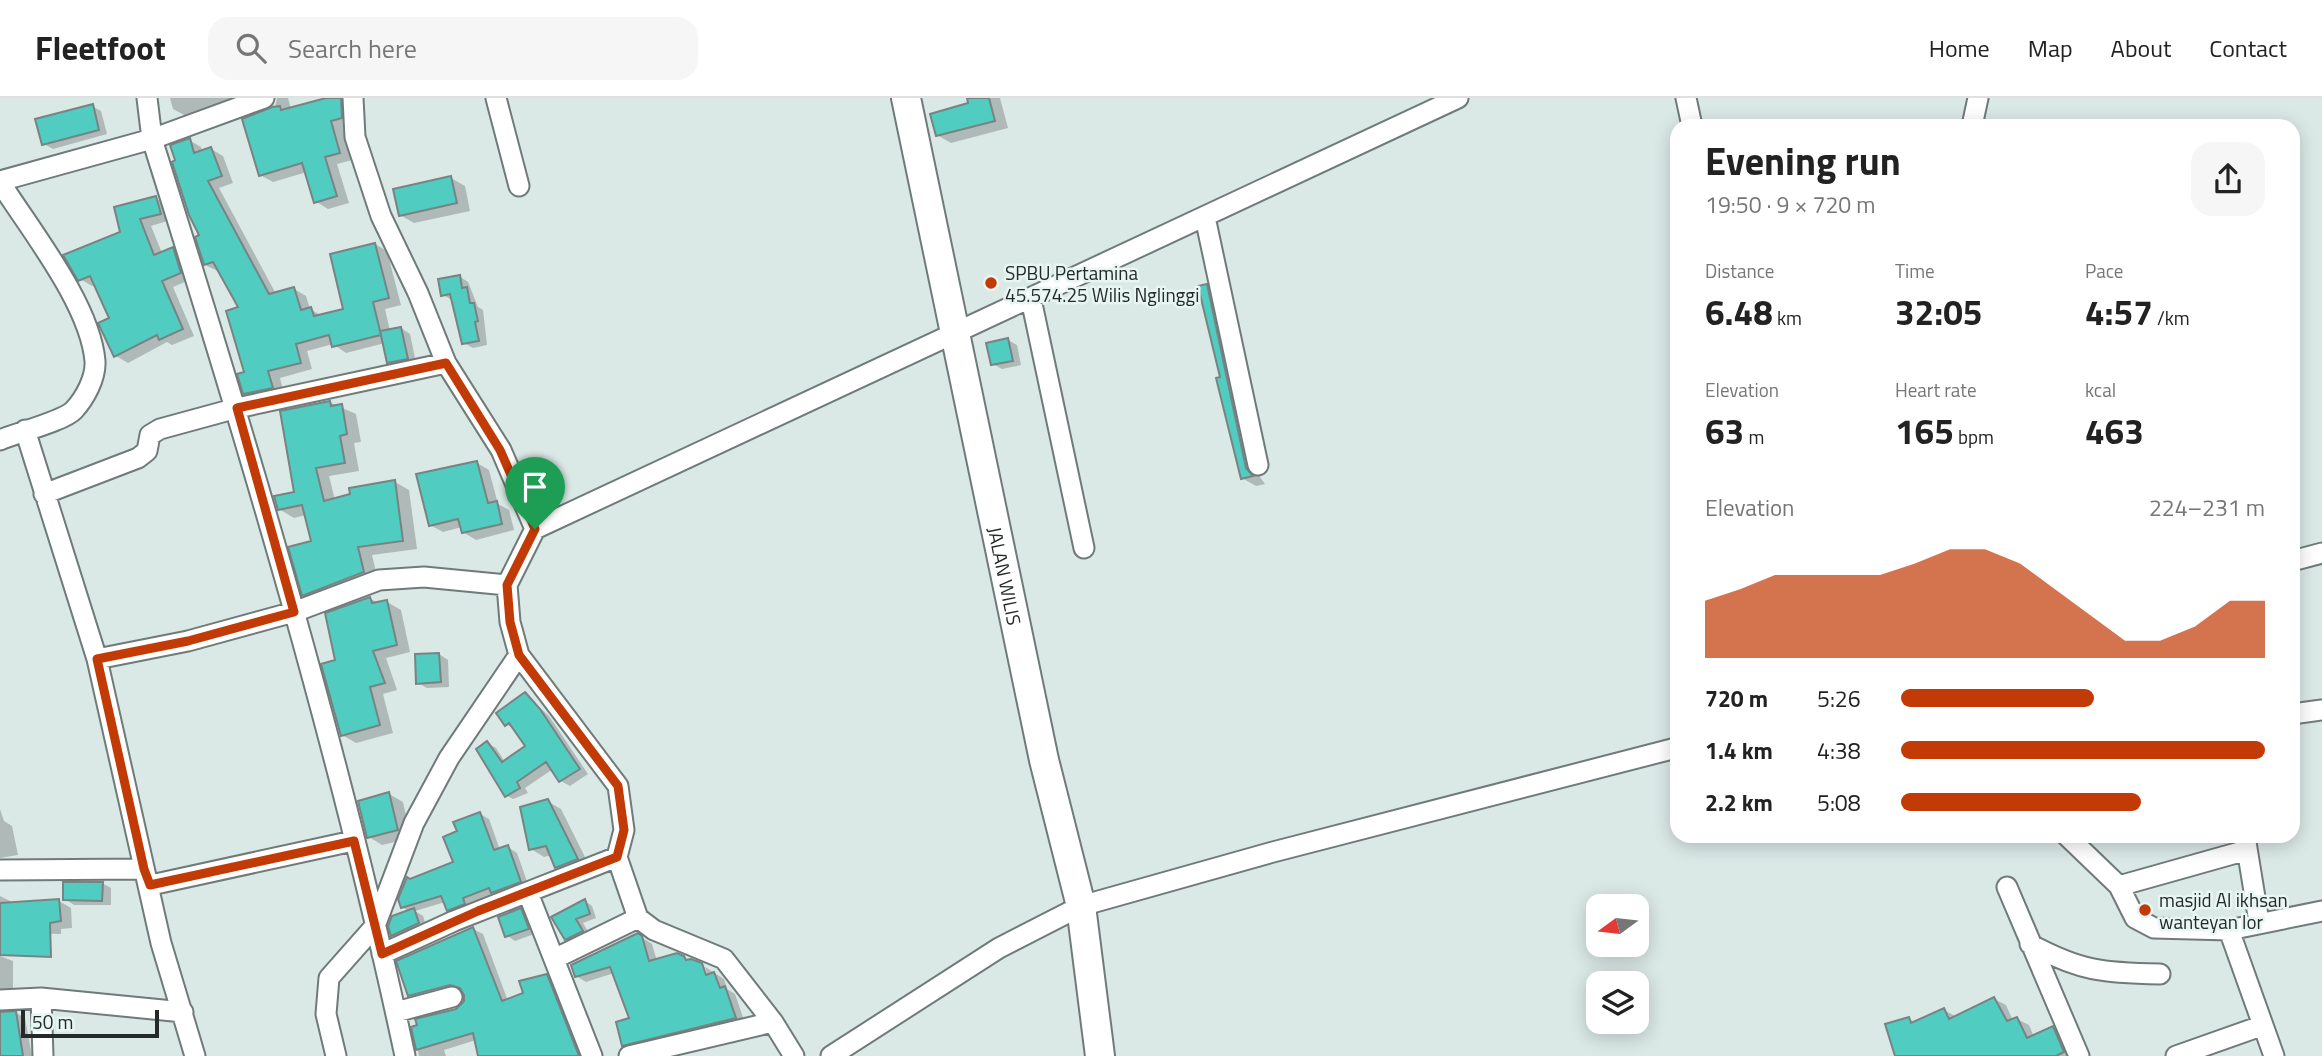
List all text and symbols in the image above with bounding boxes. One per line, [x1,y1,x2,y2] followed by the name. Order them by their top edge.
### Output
[208,17,698,80] search box
[35,23,166,73] text: Fleetfoot
[232,29,270,67] icon: search
[288,29,417,68] text: Search here
[1929,30,1990,66] text: Home
[2028,30,2073,66] text: Map
[2111,30,2171,66] text: About
[2209,30,2287,66] text: Contact
[1705,132,1901,190] text: Evening run
[2191,142,2265,216] button: share
[1705,187,1875,222] text: 19:50 · 9 × 720 m
[1705,256,1774,285] text: Distance
[1895,256,1935,285] text: Time
[2085,256,2123,285] text: Pace
[1005,258,1199,309] place label: SPBU Pertamina 45.574.25 Wilis Nglinggi
[983,275,999,291] marker: SPBU Pertamina 45.574.25 Wilis Nglinggi
[1705,285,1773,339] text: 6.48
[1895,285,1982,339] text: 32:05
[2085,285,2153,339] text: 4:57
[1773,303,1802,332] text: km
[2153,303,2190,332] text: /km
[1705,375,1779,404] text: Elevation
[1895,375,1977,404] text: Heart rate
[2085,375,2116,404] text: kcal
[1705,404,1744,458] text: 63
[1895,404,1954,458] text: 165
[2085,404,2144,458] text: 463
[1744,422,1764,451] text: m
[1954,422,1994,451] text: bpm
[505,457,565,529] pin
[516,468,554,506] icon: arrive
[1705,490,1794,525] text: Elevation
[2149,490,2265,525] text: 224–231 m
[981,524,1030,628] street label: JALAN WILIS
[1705,681,1768,716] text: 720 m
[1817,681,1861,716] text: 5:26
[1705,733,1773,768] text: 1.4 km
[1817,733,1861,768] text: 4:38
[1705,785,1773,820] text: 2.2 km
[1817,785,1861,820] text: 5:08
[2159,885,2288,936] place label: masjid Al ikhsan wanteyan lor
[1586,894,1648,957] north arrow
[1586,894,1649,1034] map controls
[2137,902,2153,918] marker: masjid Al ikhsan wanteyan lor
[1586,971,1649,1034] button: layers
[21,1007,159,1039] scale bar
[32,1007,73,1036] text: 50 m

